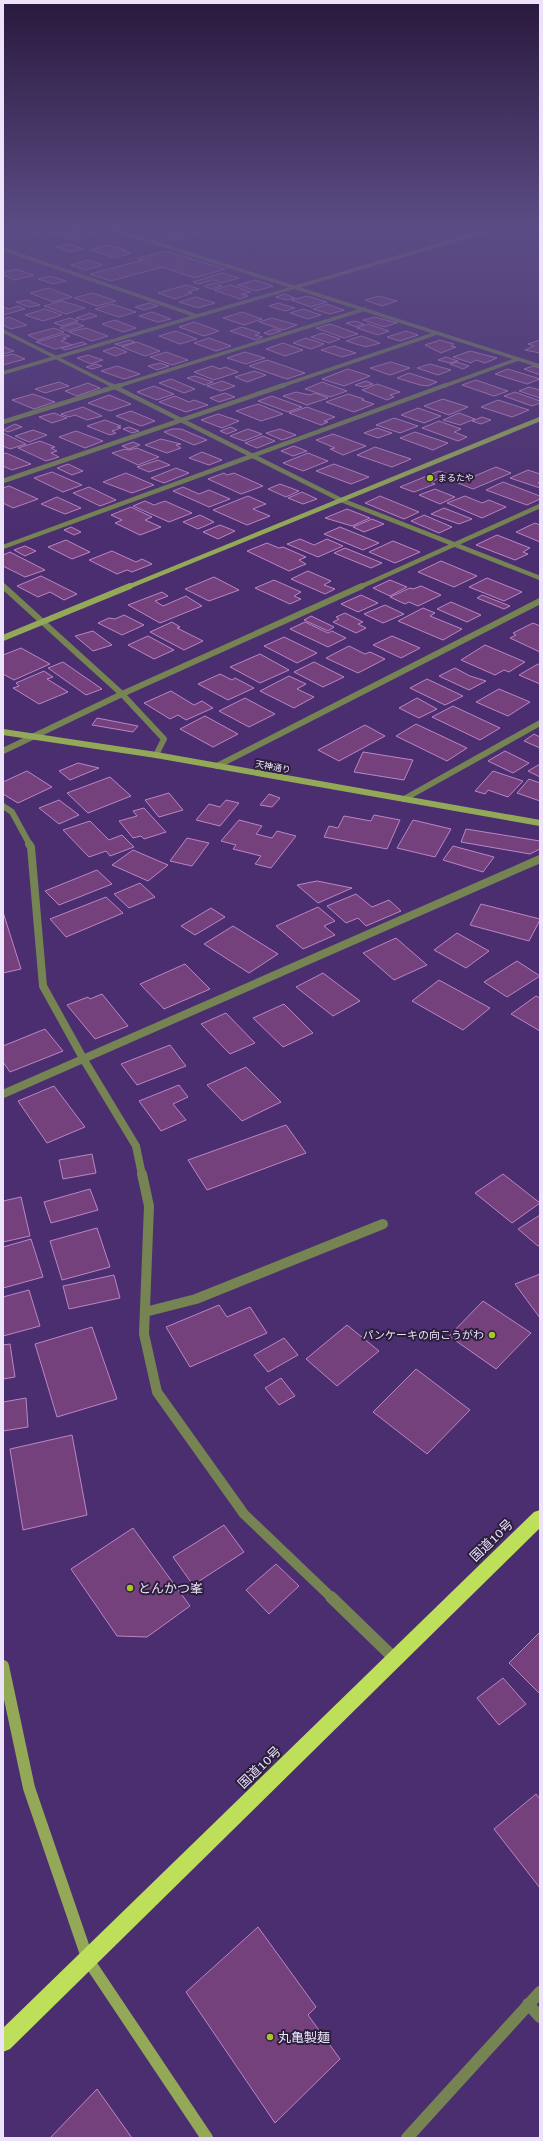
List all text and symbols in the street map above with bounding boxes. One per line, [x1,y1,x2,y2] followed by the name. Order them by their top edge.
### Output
[425,473,435,483] marker: まるたや
[438,473,474,483] place label: まるたや
[254,759,292,775] street label: 天神通り
[362,1329,484,1342] place label: パンケーキの向こうがわ
[487,1330,497,1340] marker: パンケーキの向こうがわ
[467,1516,516,1564] street label: 国道10号
[138,1581,203,1596] place label: とんかつ峯
[125,1583,135,1593] marker: とんかつ峯
[235,1743,284,1791] street label: 国道10号
[278,2030,330,2045] place label: 丸亀製麺
[265,2032,275,2042] marker: 丸亀製麺

